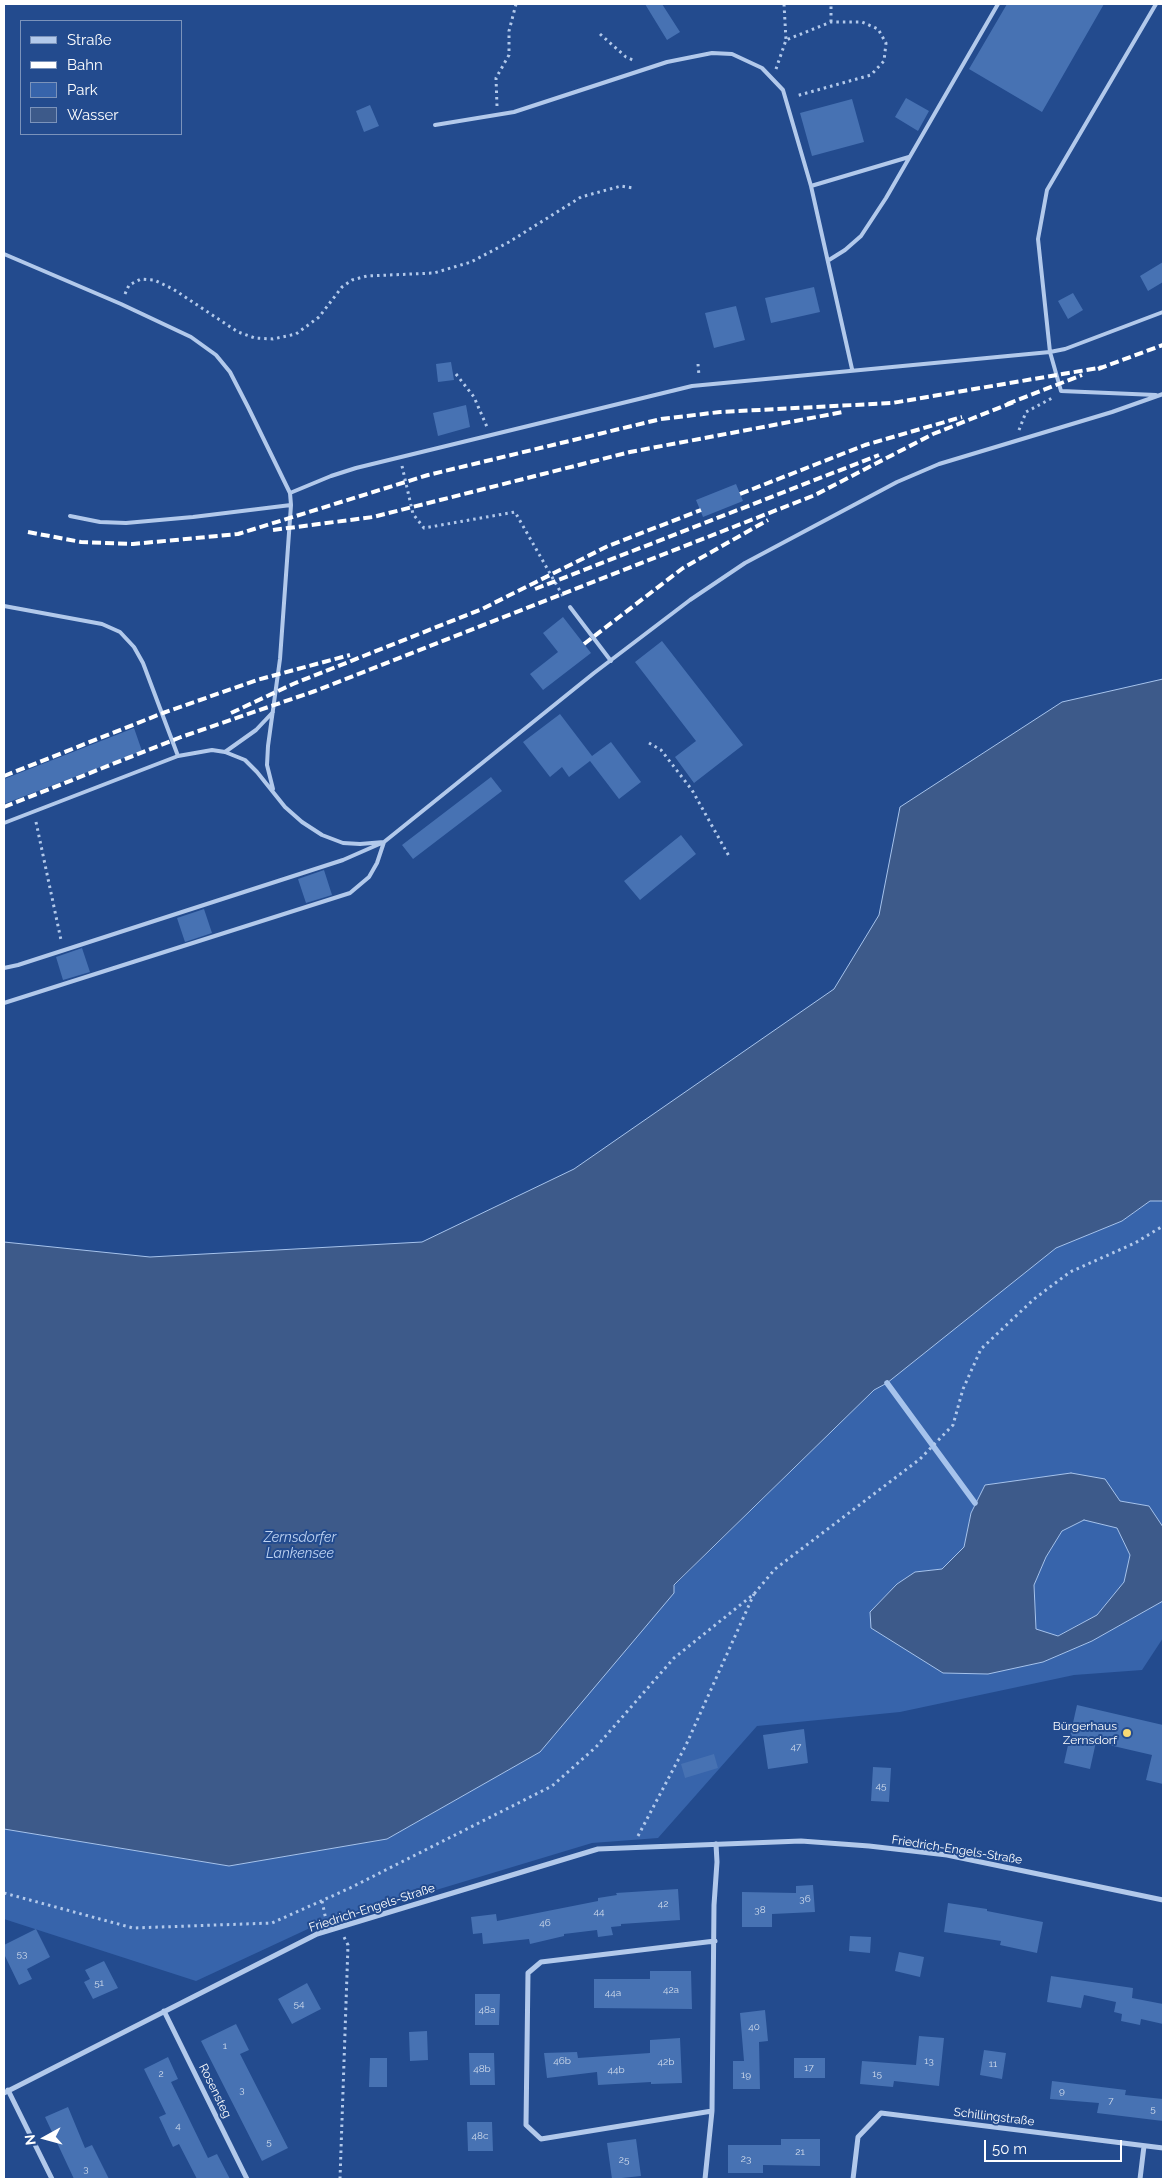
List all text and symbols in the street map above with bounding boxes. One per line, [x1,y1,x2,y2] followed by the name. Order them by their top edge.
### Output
[20,20,182,135] legend
[67,31,111,49] text: Straße
[67,56,103,74] text: Bahn
[67,81,98,99] text: Park
[67,106,119,124] text: Wasser
[264,1530,336,1562] water label: Zernsdorfer Lankensee
[1053,1719,1117,1747] place label: Bürgerhaus Zernsdorf
[1121,1727,1133,1739] marker: Bürgerhaus Zernsdorf
[791,1741,801,1753] house number: 47
[876,1780,886,1792] house number: 45
[891,1833,1023,1867] street label: Friedrich-Engels-Straße
[307,1881,437,1935] street label: Friedrich-Engels-Straße
[799,1893,811,1905] house number: 36
[658,1898,668,1910] house number: 42
[754,1904,766,1916] house number: 38
[594,1906,604,1918] house number: 44
[539,1917,551,1929] house number: 46
[17,1948,27,1960] house number: 53
[94,1977,104,1989] house number: 51
[663,1984,679,1996] house number: 42a
[605,1987,621,1999] house number: 44a
[294,1998,304,2010] house number: 54
[479,2004,495,2016] house number: 48a
[748,2021,760,2033] house number: 40
[223,2040,227,2052] house number: 1
[553,2055,571,2067] house number: 46b
[924,2055,934,2067] house number: 13
[658,2056,674,2068] house number: 42b
[989,2058,997,2070] house number: 11
[196,2061,234,2121] street label: Rosensteg
[804,2062,814,2074] house number: 17
[473,2063,491,2075] house number: 48b
[607,2064,625,2076] house number: 44b
[158,2068,164,2080] house number: 2
[872,2068,882,2080] house number: 15
[741,2069,751,2081] house number: 19
[239,2084,245,2096] house number: 3
[1059,2085,1065,2097] house number: 9
[1108,2095,1114,2107] house number: 7
[1150,2103,1156,2115] house number: 5
[953,2105,1035,2129] street label: Schillingstraße
[20,2113,70,2163] north arrow
[175,2120,181,2132] house number: 4
[472,2130,488,2142] house number: 48c
[987,2130,1124,2162] scale bar
[22,2134,39,2146] text: N
[266,2136,272,2148] house number: 5
[992,2140,1027,2158] text: 50 m
[795,2146,805,2158] house number: 21
[741,2153,751,2165] house number: 23
[619,2154,629,2166] house number: 25
[83,2163,89,2175] house number: 3

